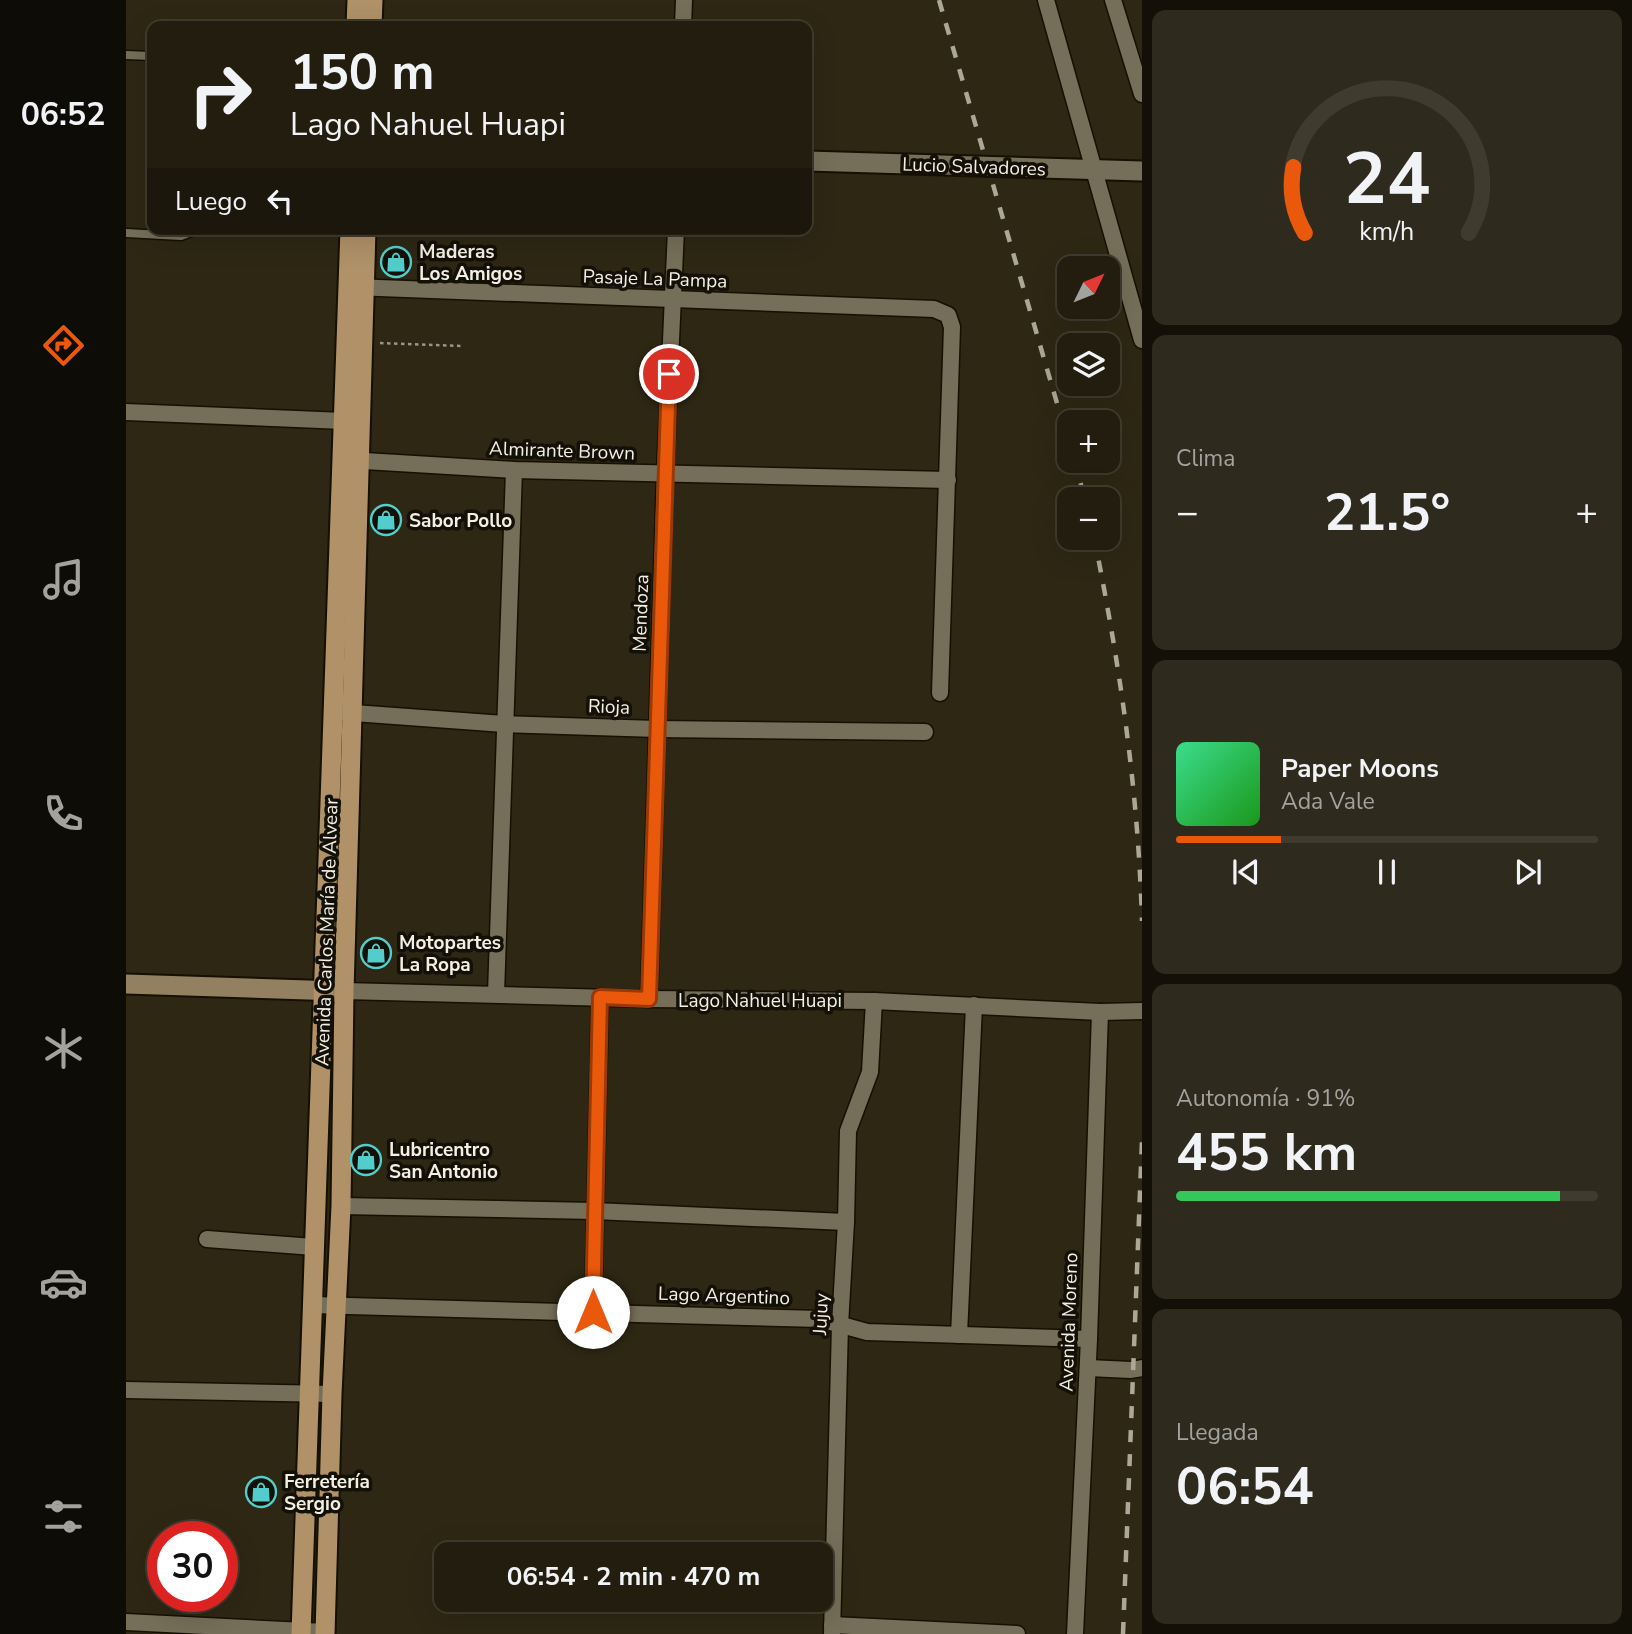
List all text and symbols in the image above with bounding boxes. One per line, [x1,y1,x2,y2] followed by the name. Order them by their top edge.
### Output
[290,39,434,106] text: 150 m
[175,49,266,140] icon: right
[21,93,105,136] text: 06:52
[290,103,566,146] text: Lago Nahuel Huapi
[1343,130,1431,230] text: 24
[902,151,1046,183] street label: Lucio Salvadores
[261,182,299,220] icon: left
[175,184,247,219] text: Luego
[1359,215,1415,249] text: km/h
[419,239,522,287] place label: Maderas Los Amigos
[379,245,413,279] shop icon: Maderas Los Amigos
[1057,256,1120,318] north arrow
[1057,256,1120,550] map controls
[582,263,728,295] street label: Pasaje La Pampa
[39,321,88,370] icon: directions
[1057,333,1120,396] button: layers
[639,344,699,404] pin
[650,355,688,393] icon: arrive
[1057,410,1120,473] button: +
[489,435,635,467] street label: Almirante Brown
[1176,443,1236,474] text: Clima
[1324,477,1450,548] text: 21.5°
[1057,487,1120,550] button: −
[1176,487,1199,538] text: −
[1575,487,1598,538] text: +
[369,503,403,537] shop icon: Sabor Pollo
[409,508,512,534] place label: Sabor Pollo
[39,555,88,604] icon: music
[627,574,655,652] street label: Mendoza
[587,693,631,721] street label: Rioja
[1281,751,1439,786] text: Paper Moons
[1281,786,1375,817] text: Ada Vale
[39,789,88,838] icon: phone
[309,797,345,1067] street label: Avenida Carlos María de Alvear
[1227,853,1265,891] icon: previous
[1368,853,1406,891] icon: pause
[1509,853,1547,891] icon: next
[399,930,501,978] place label: Motopartes La Ropa
[359,936,393,970] shop icon: Motopartes La Ropa
[678,988,842,1014] street label: Lago Nahuel Huapi
[39,1024,88,1073] icon: climate
[1176,1083,1356,1114] text: Autonomía · 91%
[1176,1117,1357,1188] text: 455 km
[389,1137,498,1185] place label: Lubricentro San Antonio
[349,1143,383,1177] shop icon: Lubricentro San Antonio
[1054,1252,1084,1392] street label: Avenida Moreno
[39,1258,88,1307] icon: car
[556,1275,630,1349] position arrow
[658,1281,790,1311] street label: Lago Argentino
[807,1292,835,1337] street label: Jujuy
[1176,1417,1259,1448] text: Llegada
[1176,1451,1314,1522] text: 06:54
[284,1469,370,1517] place label: Ferretería Sergio
[244,1475,278,1509] shop icon: Ferretería Sergio
[39,1492,88,1541] icon: filters
[147,1521,238,1612] speed limit sign: 30
[507,1559,760,1594] text: 06:54 · 2 min · 470 m

